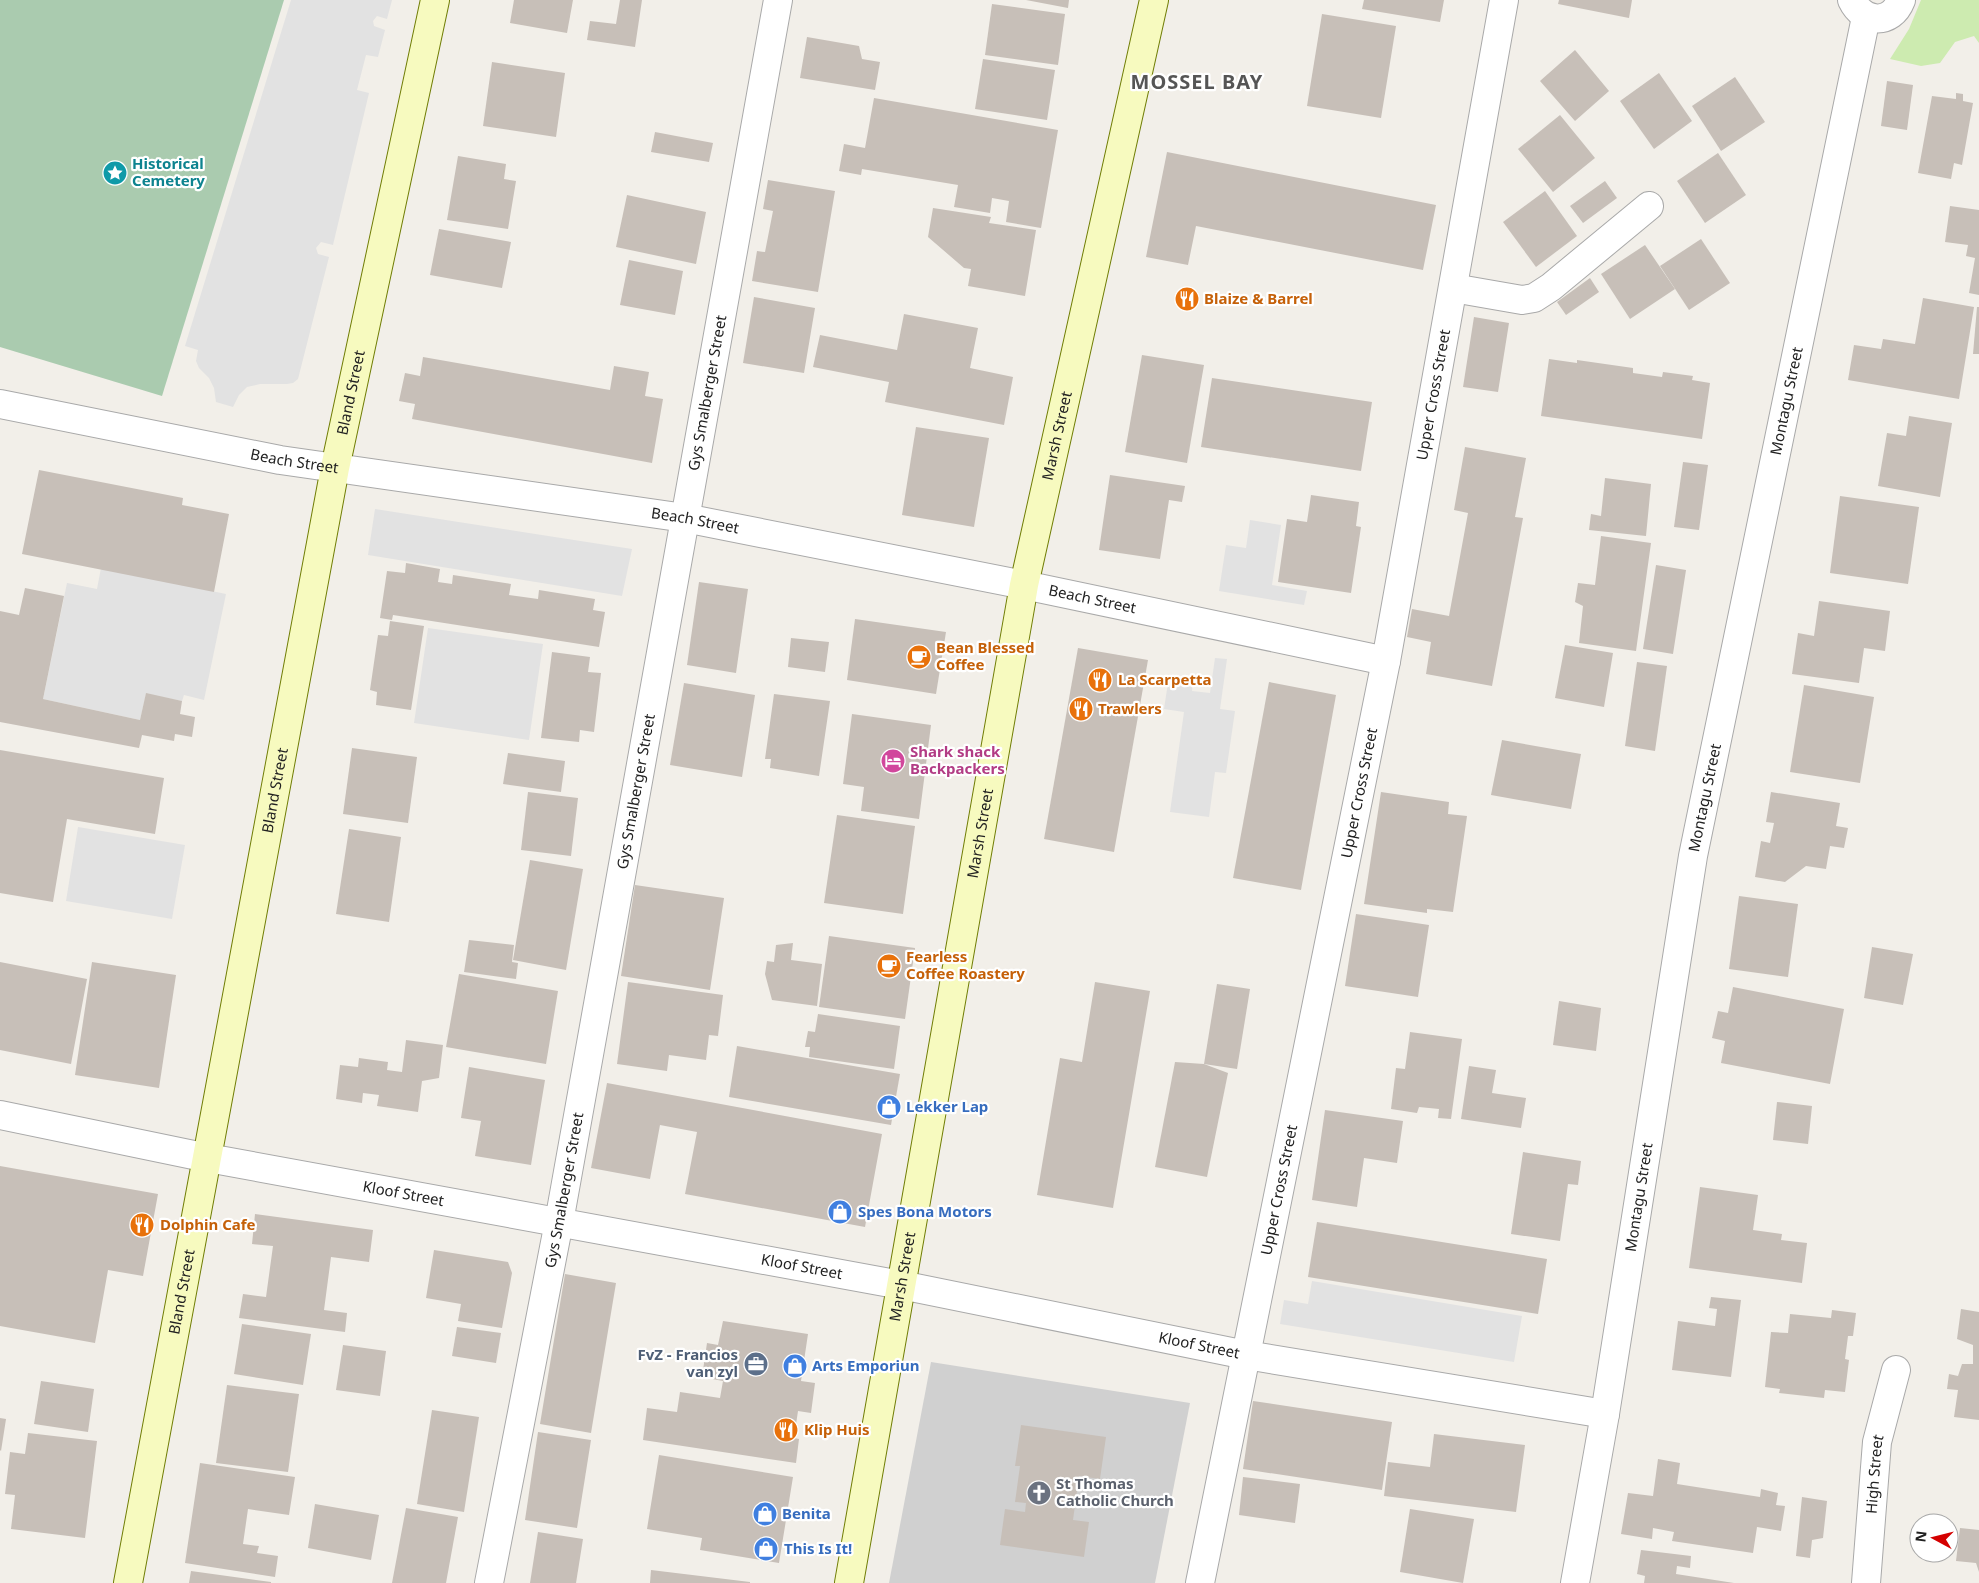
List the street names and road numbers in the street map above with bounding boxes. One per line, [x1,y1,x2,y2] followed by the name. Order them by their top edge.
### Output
[683,313,730,472] street label: Gys Smalberger Street
[1411,327,1454,462] street label: Upper Cross Street
[1765,344,1807,457] street label: Montagu Street
[331,348,369,437] street label: Bland Street
[1037,389,1076,482] street label: Marsh Street
[249,443,340,477] street label: Beach Street
[650,502,741,538] street label: Beach Street
[1047,579,1139,617] street label: Beach Street
[611,711,659,871] street label: Gys Smalberger Street
[1335,725,1381,860] street label: Upper Cross Street
[1683,741,1725,854] street label: Montagu Street
[256,745,292,835] street label: Bland Street
[962,786,997,880] street label: Marsh Street
[539,1110,588,1269] street label: Gys Smalberger Street
[1255,1122,1301,1257] street label: Upper Cross Street
[1620,1141,1657,1253] street label: Montagu Street
[361,1176,446,1210] street label: Kloof Street
[884,1230,919,1323] street label: Marsh Street
[163,1247,199,1336] street label: Bland Street
[760,1249,845,1283] street label: Kloof Street
[1157,1326,1242,1363] street label: Kloof Street
[1860,1432,1888,1515] street label: High Street

